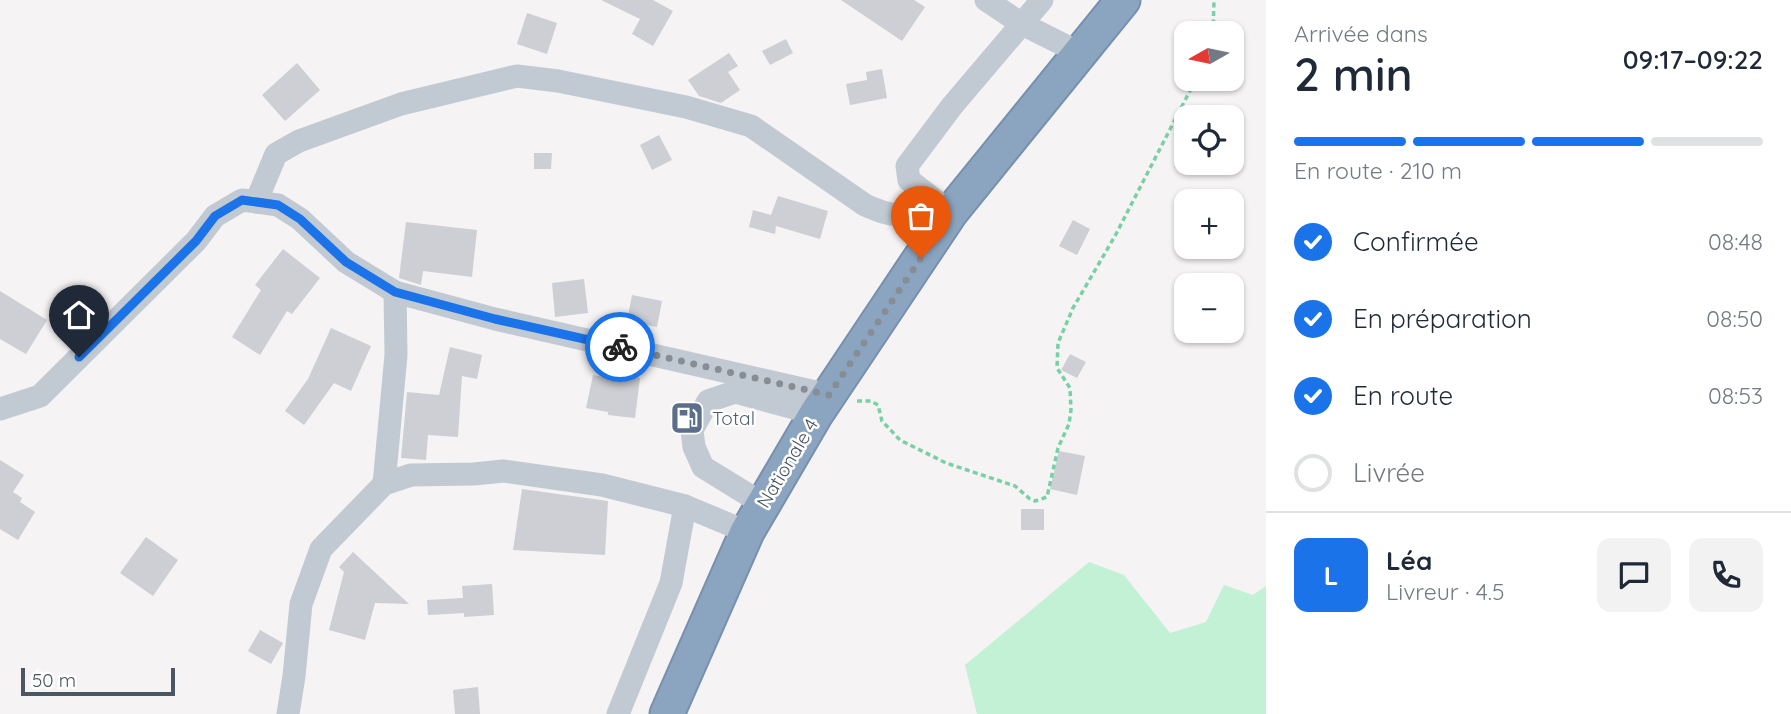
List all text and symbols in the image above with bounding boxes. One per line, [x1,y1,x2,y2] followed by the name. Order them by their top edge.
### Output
[1294,19,1428,48] text: Arrivée dans
[1174,21,1244,91] north arrow
[1174,21,1244,343] map controls
[1623,43,1763,76] text: 09:17–09:22
[1294,45,1413,103] text: 2 min
[1174,105,1244,175] button: locate
[1294,156,1462,185] text: En route · 210 m
[891,186,951,258] pin
[1174,189,1244,259] button: +
[902,197,940,235] icon: bag
[1294,223,1332,261] icon: check
[1353,225,1479,258] text: Confirmée
[1708,227,1763,256] text: 08:48
[1174,273,1244,343] button: −
[49,285,109,357] pin
[60,296,98,334] icon: home
[1294,300,1332,338] icon: check
[1353,302,1532,335] text: En préparation
[1706,304,1763,333] text: 08:50
[585,312,655,382] courier
[601,328,639,366] icon: bike
[1294,377,1332,415] icon: check
[1353,379,1453,412] text: En route
[1708,381,1763,410] text: 08:53
[668,399,706,437] fuel station icon: Total
[712,406,755,430] place label: Total
[751,414,823,512] street label: Nationale 4
[1353,456,1425,489] text: Livrée
[1597,538,1671,612] button: chat
[1689,538,1763,612] button: phone
[1386,544,1432,577] text: Léa
[1324,559,1338,592] text: L
[1386,577,1504,606] text: Livreur · 4.5
[21,665,175,697] scale bar
[32,668,76,692] text: 50 m

